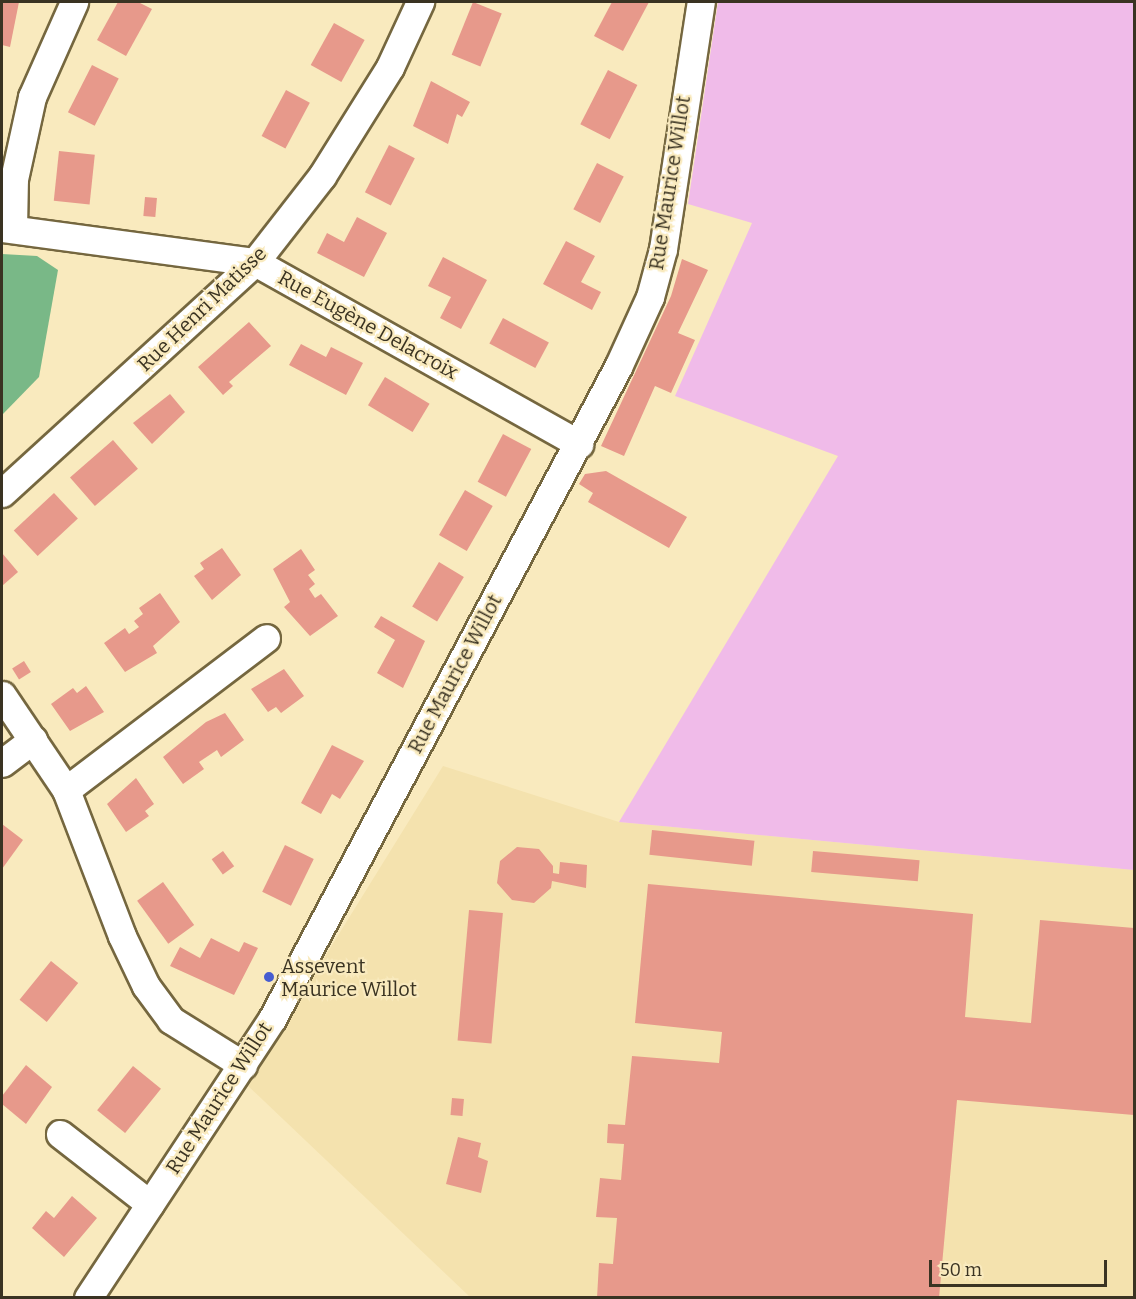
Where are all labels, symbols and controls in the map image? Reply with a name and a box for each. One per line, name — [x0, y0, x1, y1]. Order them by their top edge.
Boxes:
street label: Rue Maurice Willot — [644, 94, 696, 272]
street label: Rue Henri Matisse — [133, 241, 271, 377]
street label: Rue Eugène Delacroix — [274, 265, 462, 385]
street label: Rue Maurice Willot — [403, 591, 507, 757]
place label: Assevent Maurice Willot — [281, 954, 417, 1001]
marker: Assevent Maurice Willot — [262, 970, 276, 984]
street label: Rue Maurice Willot — [161, 1018, 277, 1178]
scale bar — [932, 1248, 1110, 1286]
text: 50 m — [940, 1259, 982, 1281]

